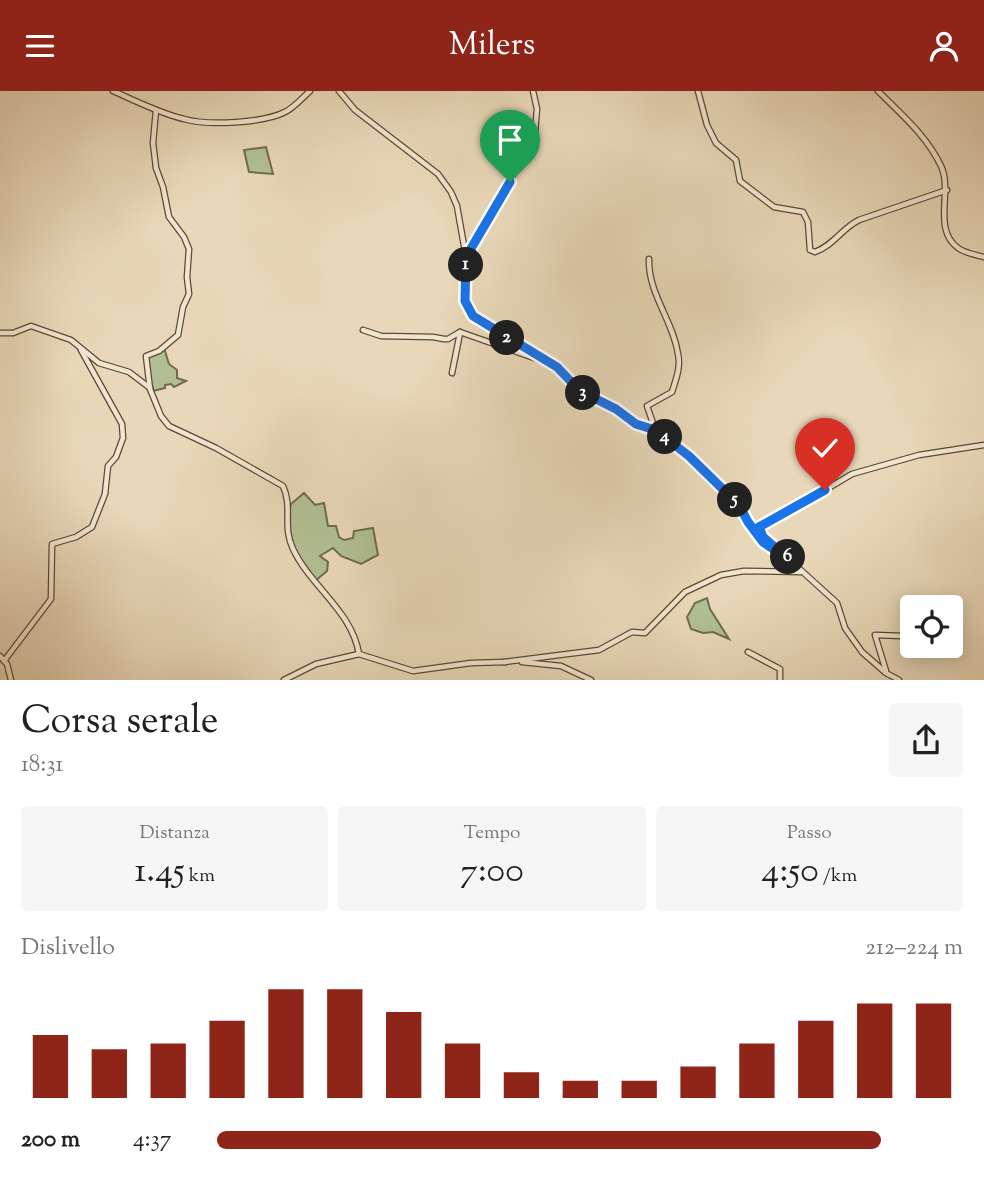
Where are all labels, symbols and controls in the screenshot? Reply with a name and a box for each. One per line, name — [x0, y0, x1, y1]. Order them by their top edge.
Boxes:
text: Milers — [449, 23, 535, 69]
icon: menu — [21, 27, 59, 65]
icon: person — [925, 27, 963, 65]
pin — [480, 110, 540, 182]
icon: arrive — [491, 121, 529, 159]
pin: 1 — [448, 247, 484, 283]
text: 1 — [462, 251, 469, 278]
pin: 2 — [490, 321, 524, 355]
text: 2 — [502, 324, 511, 351]
pin: 3 — [566, 375, 600, 411]
text: 3 — [579, 379, 586, 406]
pin — [795, 418, 855, 490]
pin: 4 — [648, 419, 682, 455]
text: 4 — [660, 423, 669, 450]
icon: check — [806, 429, 844, 467]
pin: 5 — [718, 483, 752, 517]
text: 5 — [731, 486, 738, 513]
pin: 6 — [770, 539, 806, 575]
text: 6 — [783, 543, 792, 570]
map controls — [900, 595, 963, 658]
button: locate — [900, 595, 963, 658]
text: Corsa serale — [21, 696, 219, 750]
button: share — [889, 703, 963, 777]
text: 18:31 — [21, 749, 63, 782]
text: Distanza — [139, 820, 210, 847]
text: Tempo — [463, 820, 521, 847]
text: Passo — [787, 820, 832, 847]
text: 1.45 — [134, 847, 185, 898]
text: 7:00 — [460, 847, 524, 898]
text: 4:50 — [762, 847, 819, 898]
text: km — [185, 863, 215, 890]
text: /km — [819, 863, 857, 890]
text: Dislivello — [21, 932, 115, 965]
text: 212–224 m — [865, 932, 963, 965]
text: 200 m — [21, 1124, 80, 1157]
text: 4:37 — [133, 1124, 171, 1157]

